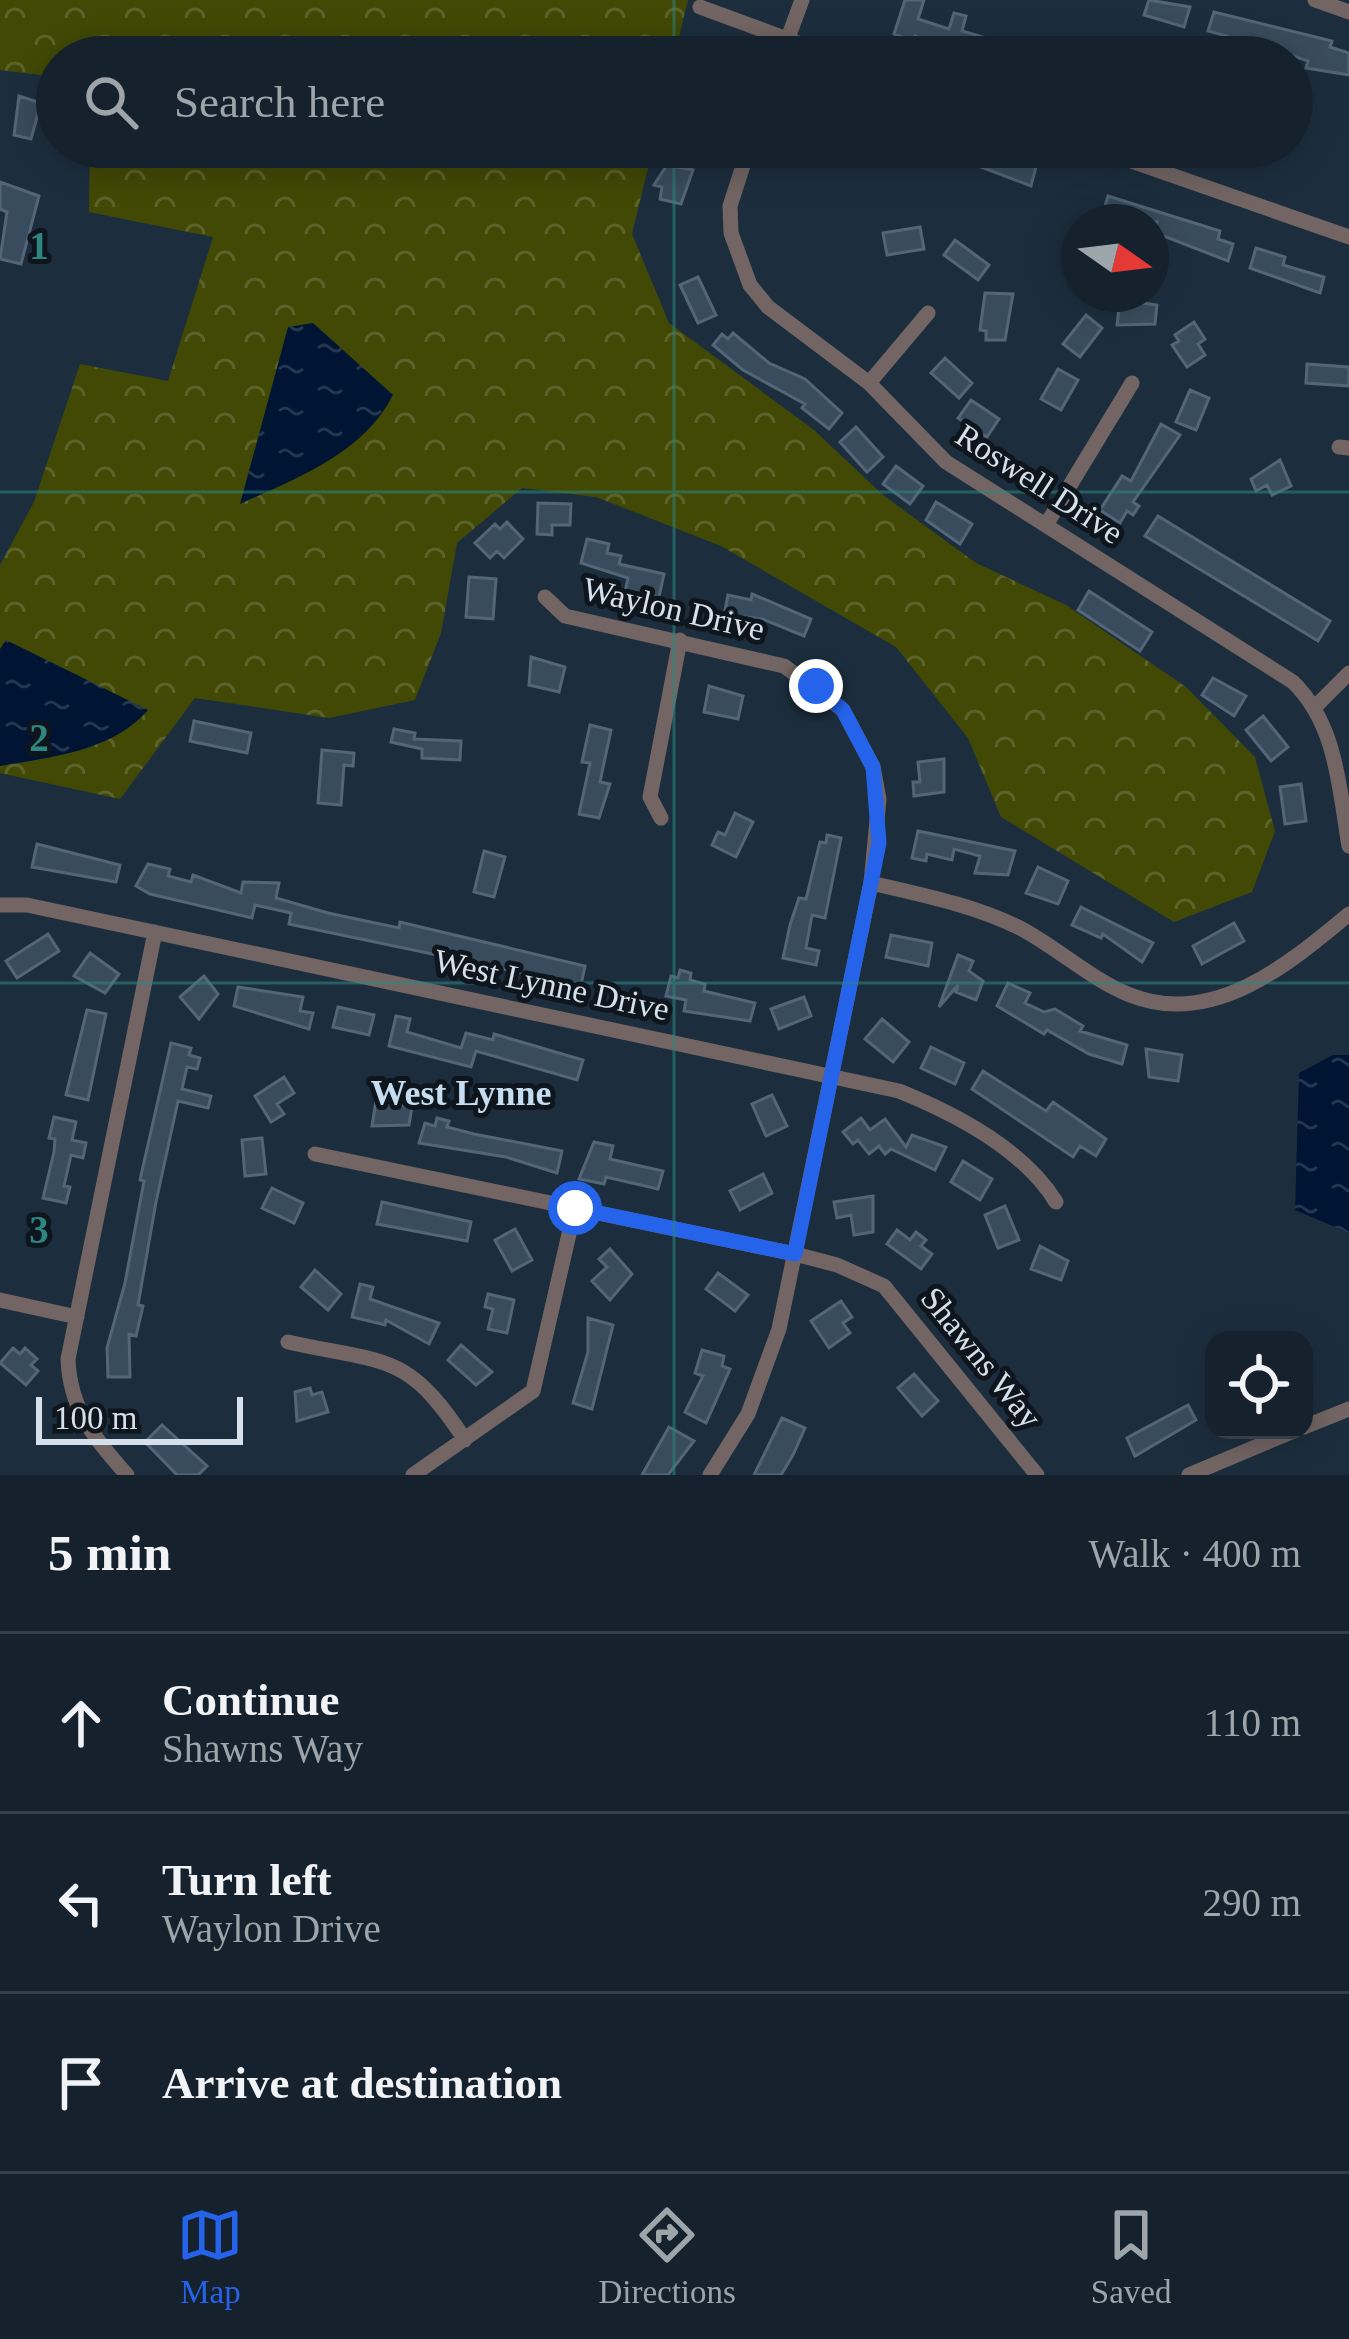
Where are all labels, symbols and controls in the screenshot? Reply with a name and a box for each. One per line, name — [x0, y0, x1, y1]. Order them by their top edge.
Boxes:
search box — [36, 36, 1313, 168]
icon: search — [78, 69, 144, 135]
text: Search here — [174, 77, 385, 127]
north arrow — [1061, 204, 1169, 312]
text: 1 — [29, 224, 49, 267]
street label: Roswell Drive — [949, 417, 1130, 551]
street label: Waylon Drive — [579, 571, 768, 647]
route end — [789, 659, 843, 713]
text: 2 — [29, 716, 49, 759]
street label: West Lynne Drive — [431, 942, 673, 1027]
district label: West Lynne — [370, 1073, 552, 1113]
route start — [548, 1181, 602, 1235]
text: 3 — [29, 1208, 49, 1251]
street label: Shawns Way — [914, 1280, 1049, 1435]
map controls — [1205, 1331, 1313, 1439]
button: locate — [1205, 1331, 1313, 1439]
scale bar — [36, 1391, 243, 1444]
text: 100 m — [54, 1400, 137, 1436]
text: 5 min — [48, 1525, 171, 1581]
text: Walk · 400 m — [1089, 1532, 1301, 1575]
text: Continue — [162, 1675, 340, 1725]
icon: ahead — [48, 1690, 114, 1756]
text: 110 m — [1204, 1701, 1301, 1744]
text: Shawns Way — [162, 1727, 363, 1770]
text: Turn left — [162, 1855, 332, 1905]
icon: left — [48, 1870, 114, 1936]
text: 290 m — [1202, 1881, 1301, 1924]
text: Waylon Drive — [162, 1907, 381, 1950]
icon: arrive — [48, 2050, 114, 2116]
text: Arrive at destination — [162, 2058, 562, 2108]
tab: Map — [177, 2202, 243, 2311]
tab: Directions — [598, 2202, 736, 2311]
tab: Saved — [1091, 2202, 1172, 2311]

